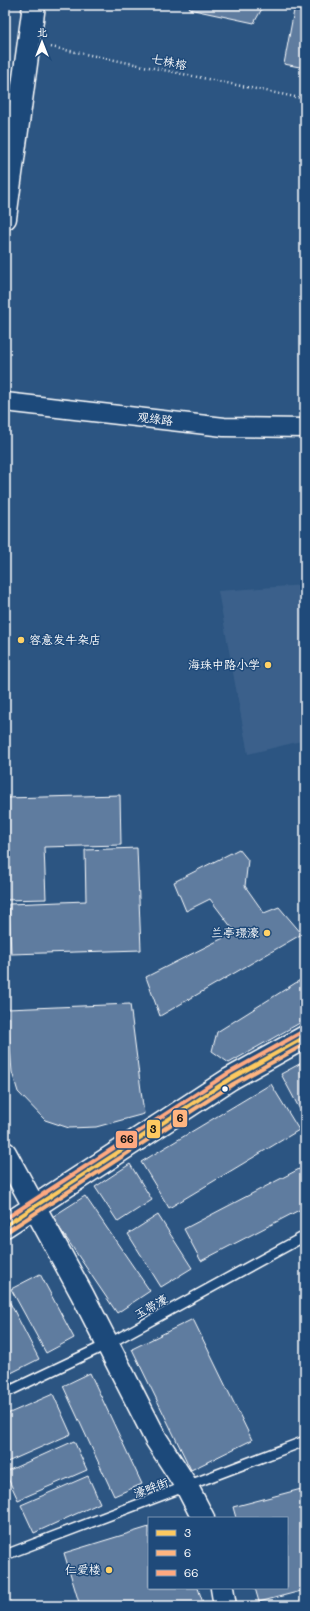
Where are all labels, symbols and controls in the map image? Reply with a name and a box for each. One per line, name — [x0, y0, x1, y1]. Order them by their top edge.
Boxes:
north arrow — [22, 22, 62, 62]
text: 北 — [37, 24, 48, 39]
street label: 七株榕 — [150, 49, 188, 73]
street label: 观绿路 — [136, 408, 174, 428]
place label: 容意发牛杂店 — [29, 631, 101, 647]
marker: 容意发牛杂店 — [16, 635, 26, 645]
place label: 海珠中路小学 — [188, 656, 260, 672]
marker: 海珠中路小学 — [263, 660, 273, 670]
place label: 兰亭璟濠 — [211, 924, 259, 940]
marker: 兰亭璟濠 — [262, 928, 272, 938]
unlabelled marker — [220, 1084, 230, 1094]
line badge: 6 — [172, 1109, 188, 1128]
text: 6 — [177, 1110, 184, 1125]
line badge: 3 — [146, 1119, 161, 1139]
text: 3 — [150, 1121, 157, 1136]
line badge: 66 — [115, 1130, 138, 1149]
text: 66 — [120, 1131, 134, 1146]
street label: 玉带濠 — [131, 1290, 170, 1322]
street label: 濠畔街 — [131, 1473, 170, 1501]
legend — [148, 1517, 288, 1589]
text: 3 — [184, 1524, 191, 1540]
text: 6 — [184, 1544, 191, 1560]
place label: 仁爱楼 — [65, 1561, 101, 1577]
text: 66 — [184, 1564, 199, 1580]
marker: 仁爱楼 — [104, 1565, 114, 1575]

